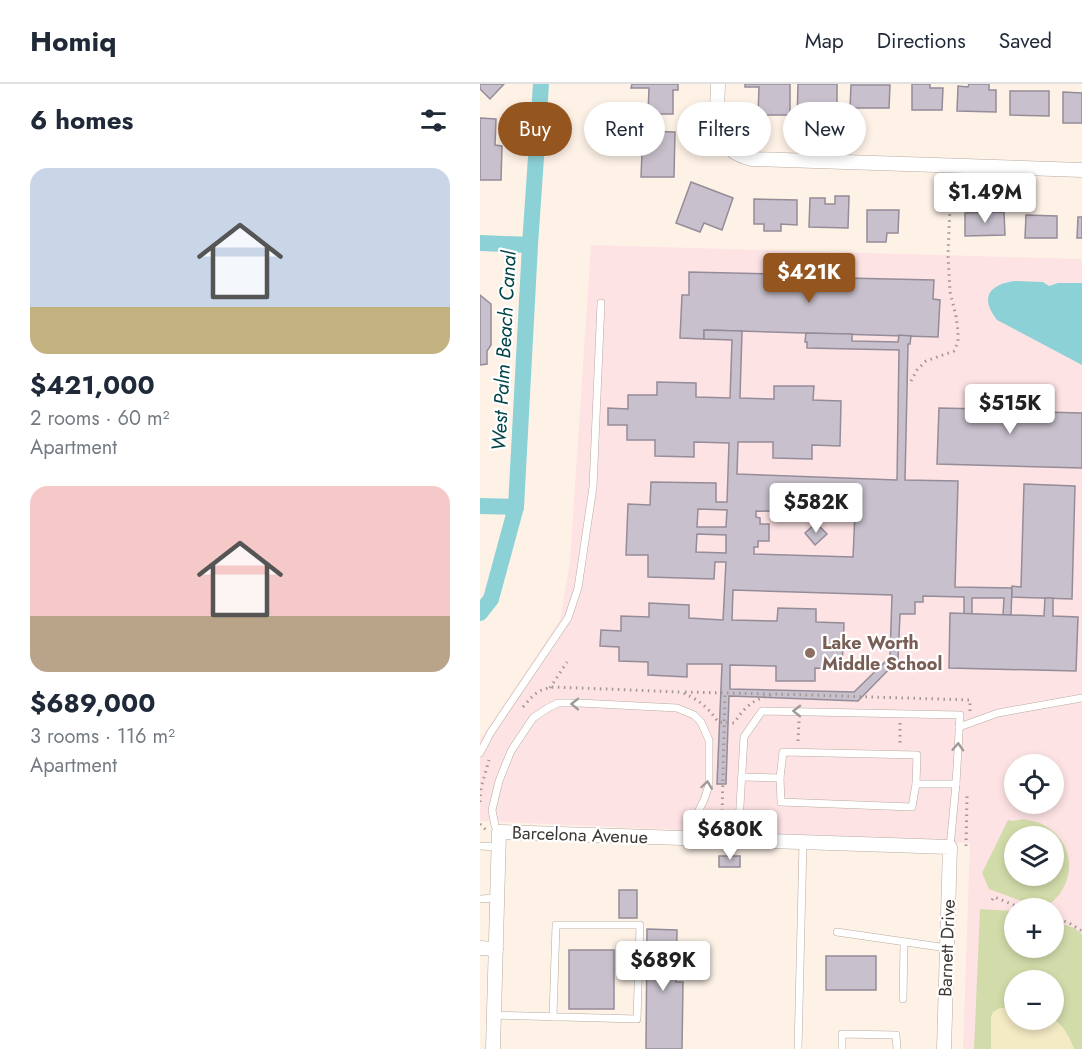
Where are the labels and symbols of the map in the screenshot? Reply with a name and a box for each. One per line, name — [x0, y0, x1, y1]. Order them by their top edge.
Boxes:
pin: $1.49M — [936, 173, 1034, 224]
water label: West Palm Beach Canal — [484, 249, 524, 452]
pin: $421K — [767, 253, 851, 304]
pin: $515K — [968, 384, 1052, 435]
pin: $582K — [774, 483, 858, 534]
place label: Lake Worth Middle School — [822, 630, 942, 677]
marker: Lake Worth Middle School — [803, 646, 817, 660]
one-way arrow — [571, 697, 580, 710]
one-way arrow — [793, 705, 802, 718]
one-way arrow — [952, 742, 965, 751]
one-way arrow — [701, 780, 713, 789]
pin: $680K — [688, 810, 772, 861]
street label: Barcelona Avenue — [512, 820, 648, 850]
street label: Barnett Drive — [932, 899, 962, 997]
pin: $689K — [621, 941, 705, 992]

